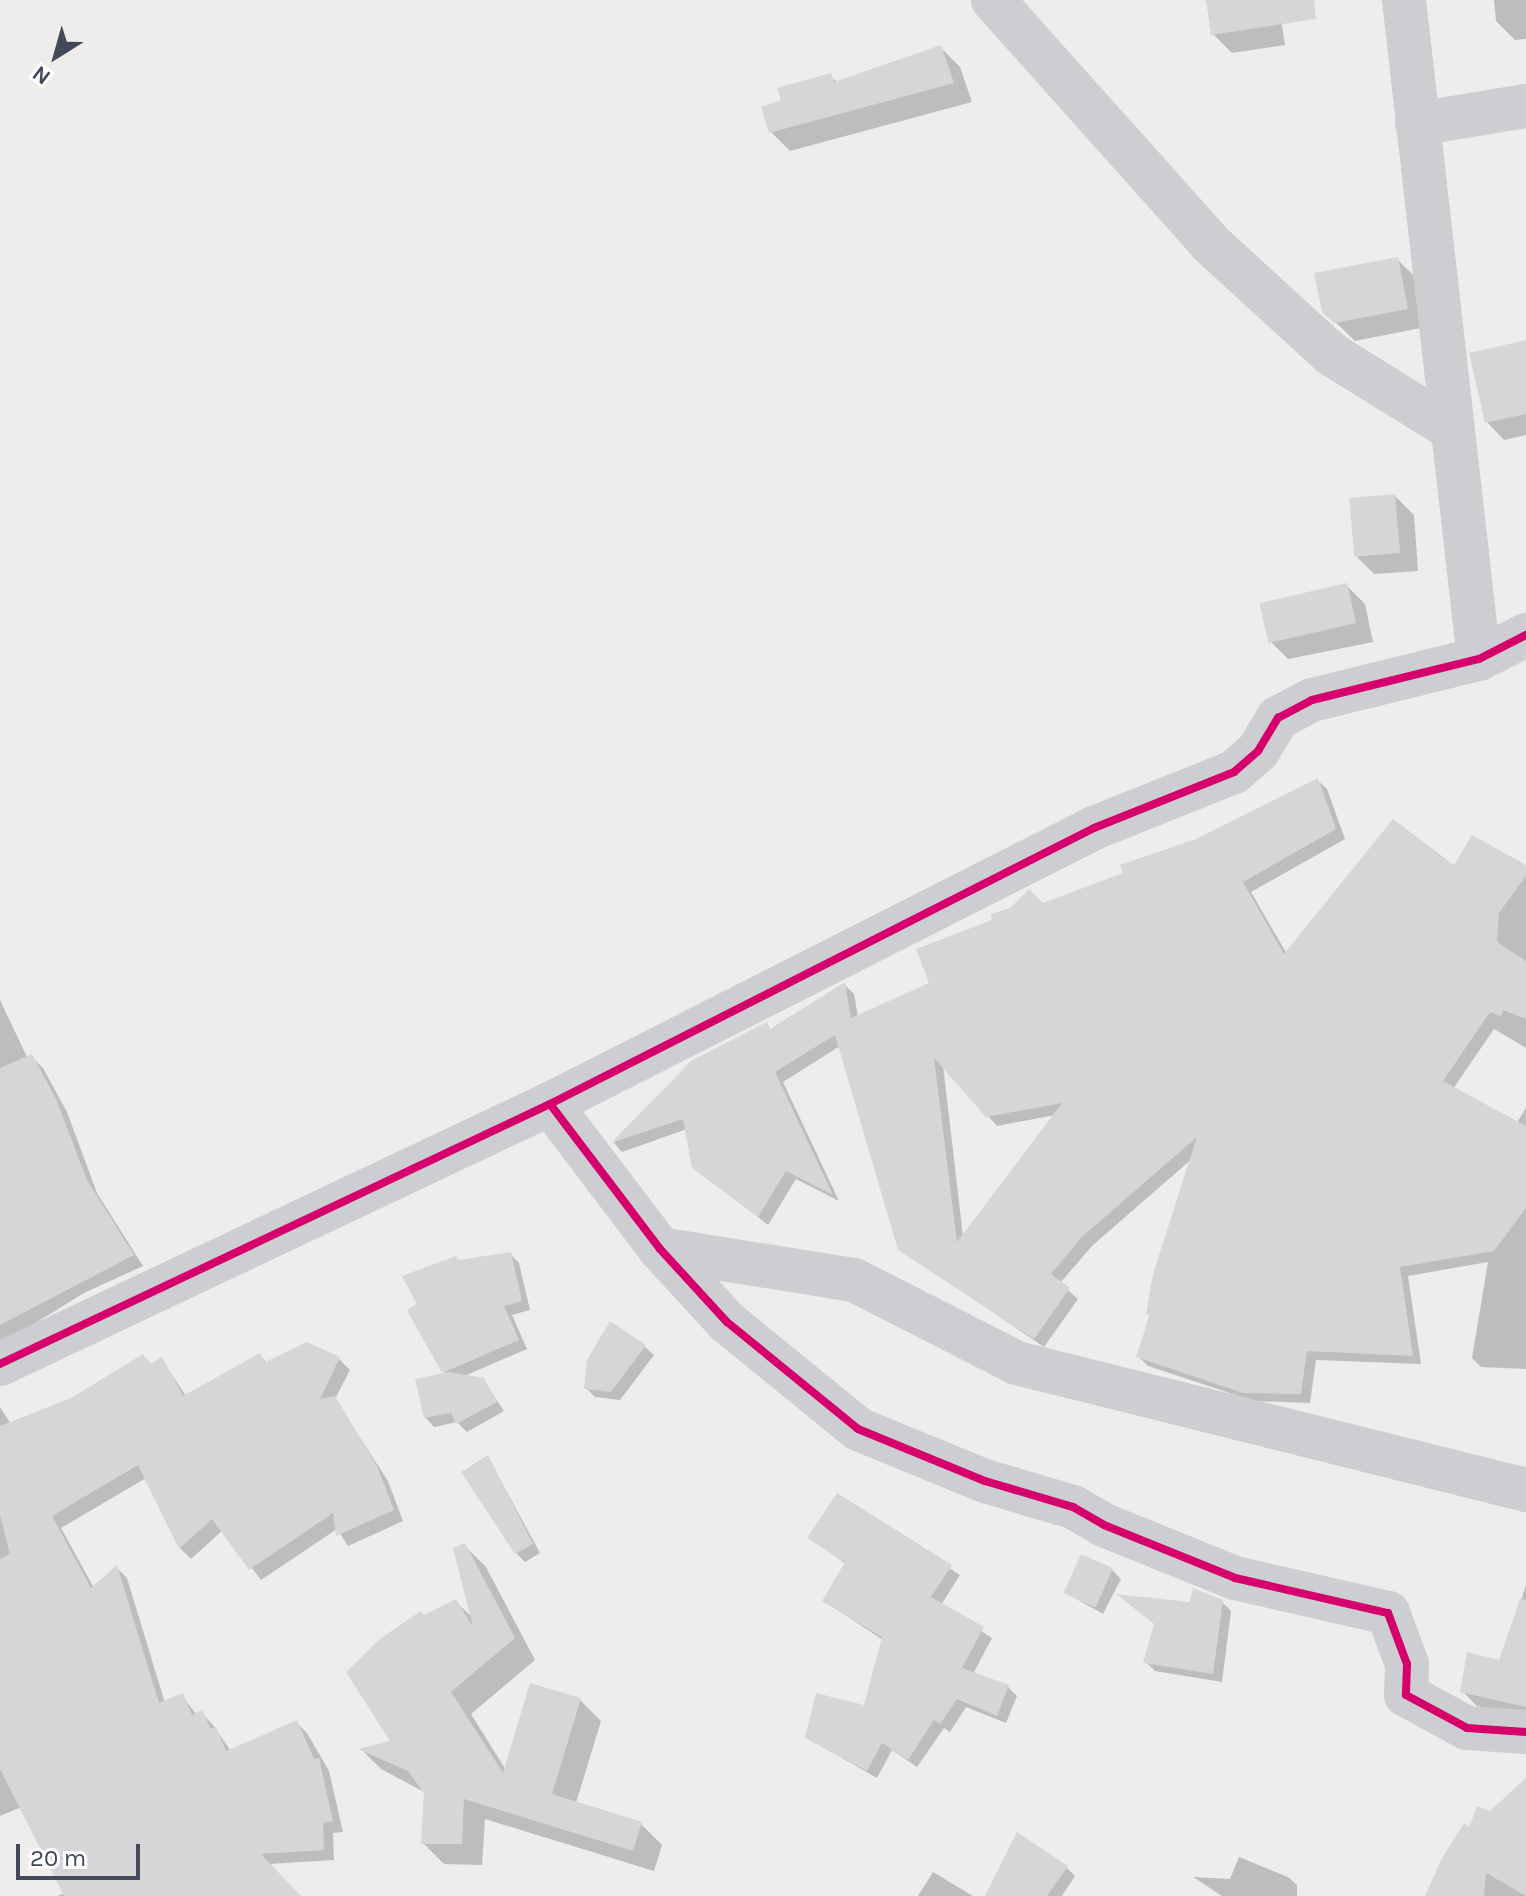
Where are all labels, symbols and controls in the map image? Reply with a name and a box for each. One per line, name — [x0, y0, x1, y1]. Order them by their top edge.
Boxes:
north arrow — [16, 16, 96, 96]
text: N — [27, 60, 56, 90]
scale bar — [20, 1828, 144, 1878]
text: 20 m — [30, 1844, 86, 1872]

